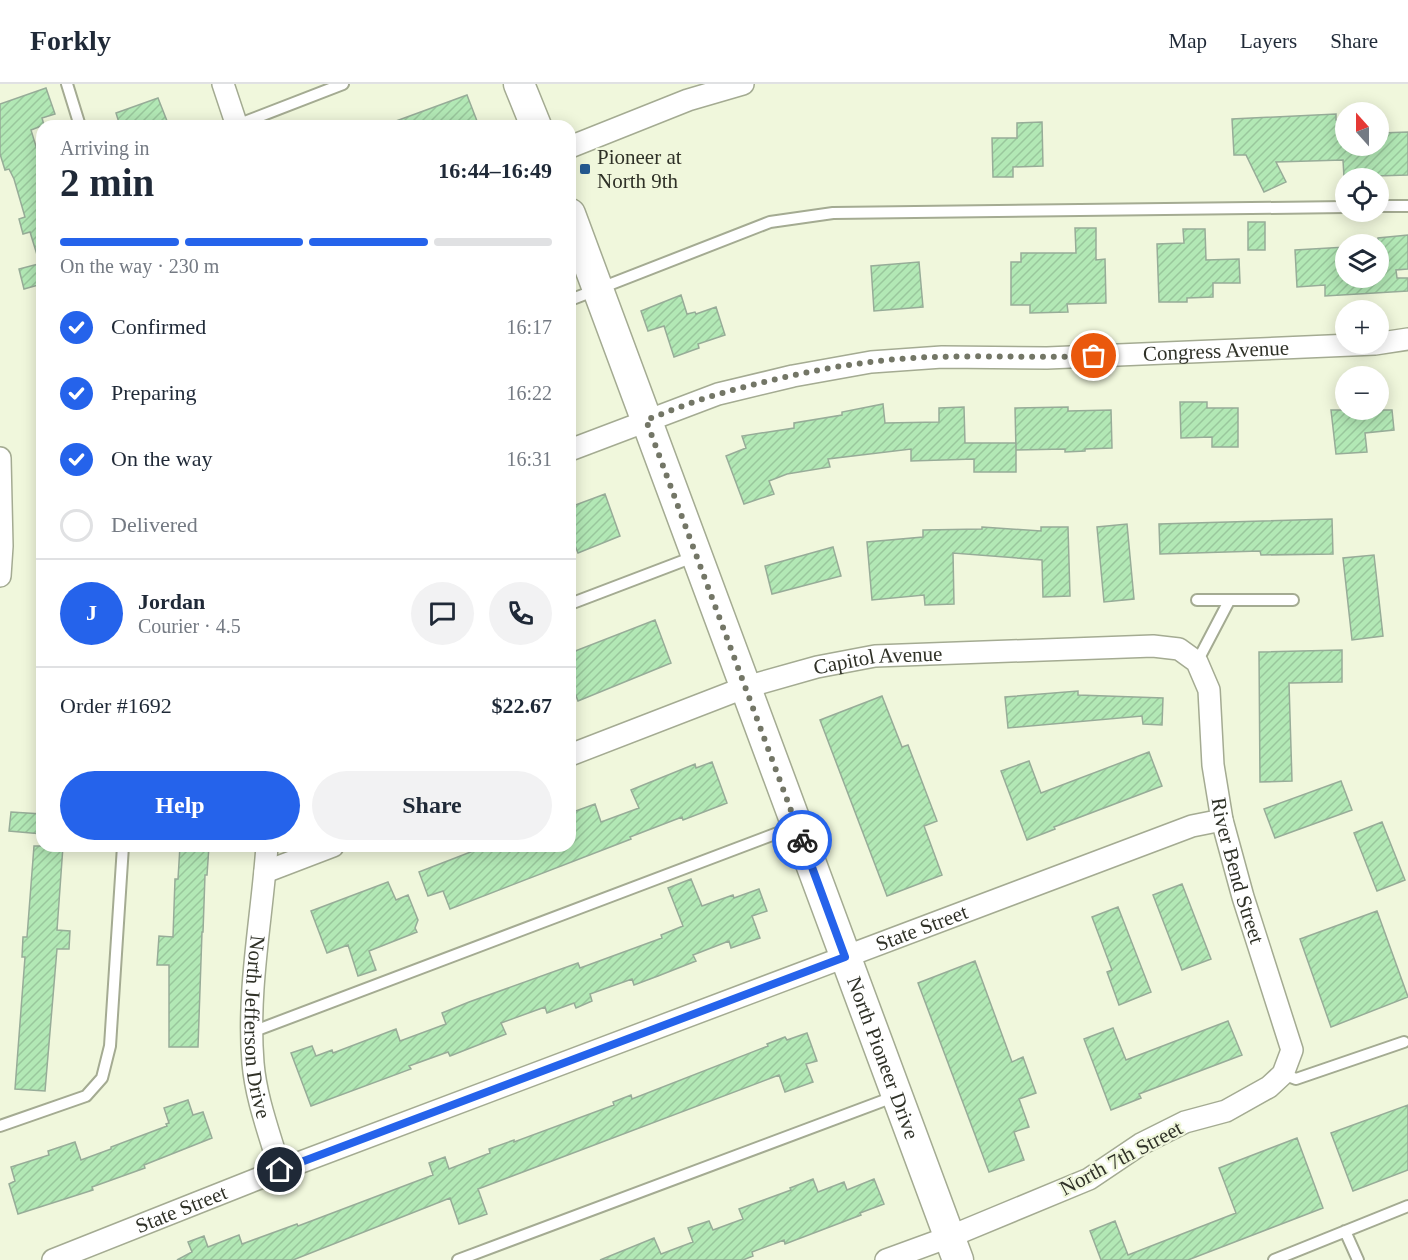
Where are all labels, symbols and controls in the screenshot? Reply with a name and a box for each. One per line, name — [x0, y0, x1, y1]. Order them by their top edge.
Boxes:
text: Forkly — [30, 25, 111, 56]
text: Map — [1169, 29, 1207, 53]
text: Layers — [1240, 29, 1297, 53]
text: Share — [1330, 29, 1378, 53]
north arrow — [1335, 102, 1389, 156]
map controls — [1335, 102, 1389, 420]
text: Arriving in — [60, 137, 149, 159]
place label: Pioneer at North 9th — [597, 145, 682, 193]
text: 16:44–16:49 — [438, 158, 552, 183]
text: 2 min — [60, 161, 154, 204]
marker: Pioneer at North 9th — [578, 162, 592, 176]
button: locate — [1335, 168, 1389, 222]
button: layers — [1335, 234, 1389, 288]
text: On the way · 230 m — [60, 255, 219, 277]
button: + — [1335, 300, 1389, 354]
icon: check — [60, 311, 93, 344]
text: Confirmed — [111, 314, 206, 339]
text: 16:17 — [506, 316, 552, 338]
pin — [1068, 330, 1119, 381]
street label: Congress Avenue — [1143, 336, 1290, 366]
icon: bag — [1077, 339, 1110, 372]
button: − — [1335, 366, 1389, 420]
icon: check — [60, 377, 93, 410]
text: Preparing — [111, 380, 197, 405]
text: 16:22 — [506, 382, 552, 404]
icon: check — [60, 443, 93, 476]
text: On the way — [111, 446, 212, 471]
text: 16:31 — [506, 448, 552, 470]
text: Delivered — [111, 512, 198, 537]
button: chat — [411, 582, 474, 645]
button: phone — [489, 582, 552, 645]
text: Jordan — [138, 589, 205, 614]
text: J — [86, 600, 97, 625]
text: Courier · 4.5 — [138, 615, 241, 637]
street label: Capitol Avenue — [812, 642, 943, 679]
text: Order #1692 — [60, 693, 172, 718]
text: $22.67 — [492, 693, 552, 718]
button: Help — [60, 771, 300, 840]
button: Share — [312, 771, 552, 840]
street label: River Bend Street — [1207, 796, 1269, 947]
courier — [772, 810, 832, 870]
icon: bike — [786, 824, 819, 857]
street label: State Street — [872, 900, 971, 956]
street label: North Jefferson Drive — [240, 934, 276, 1121]
street label: North Pioneer Drive — [842, 973, 924, 1142]
street label: North 7th Street — [1056, 1116, 1187, 1200]
pin — [254, 1144, 305, 1195]
icon: home — [263, 1153, 296, 1186]
street label: State Street — [132, 1180, 231, 1238]

